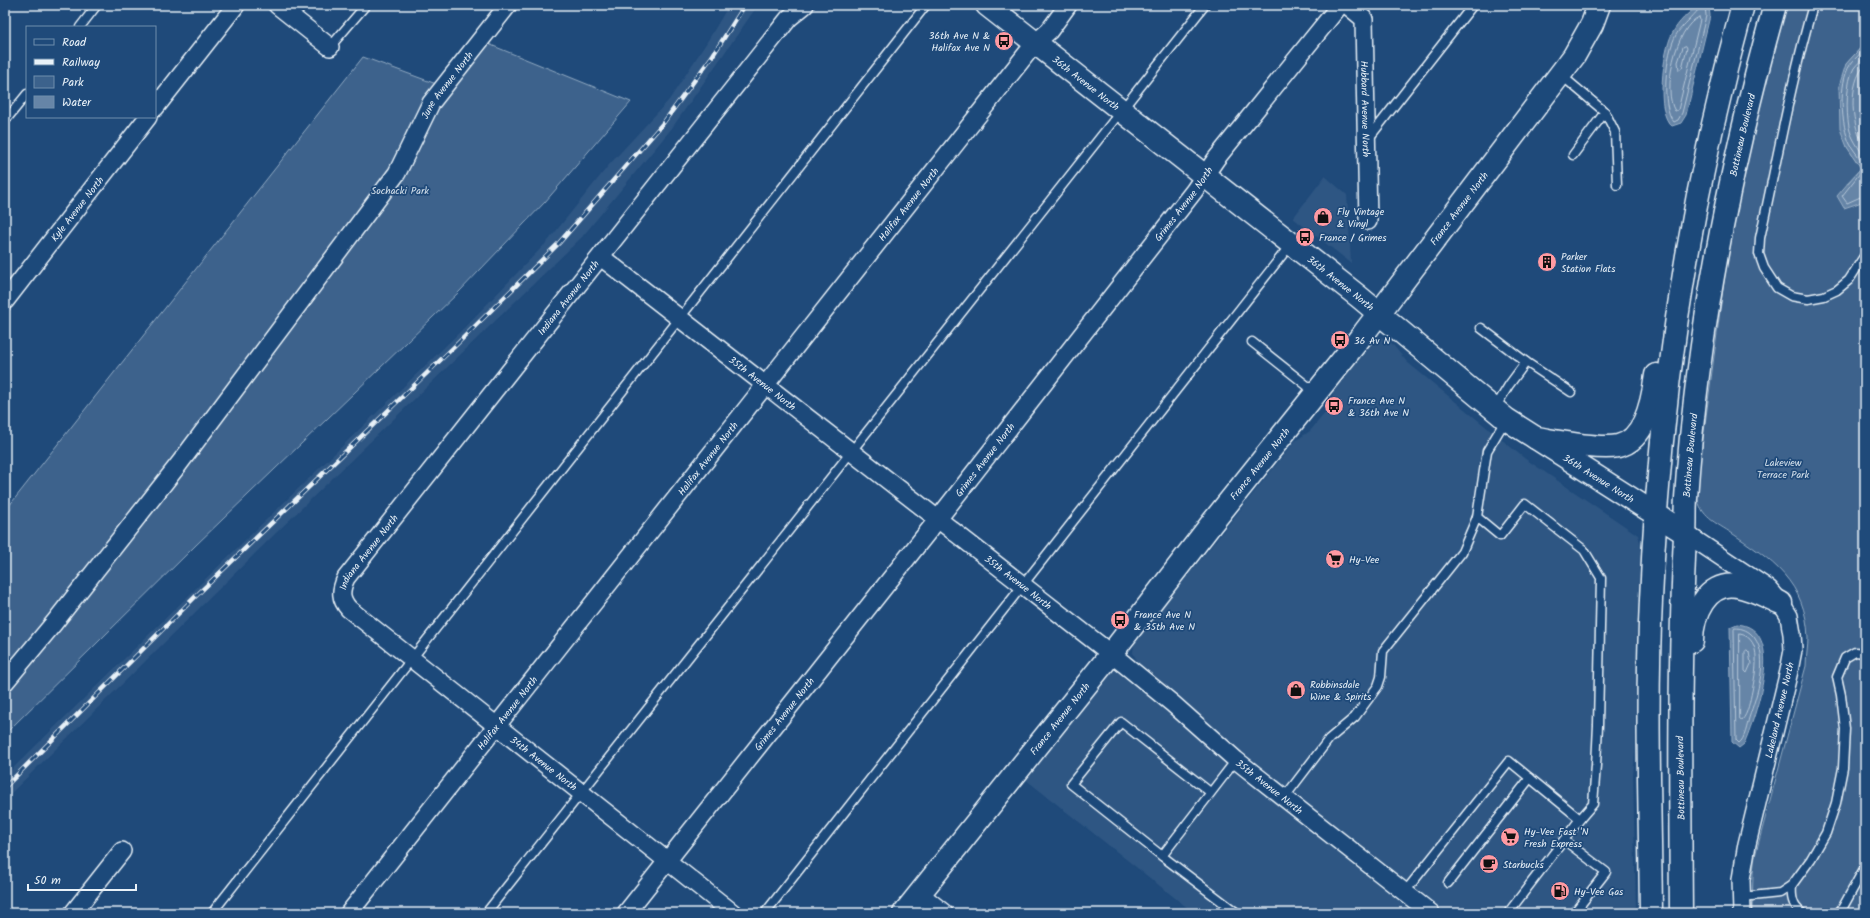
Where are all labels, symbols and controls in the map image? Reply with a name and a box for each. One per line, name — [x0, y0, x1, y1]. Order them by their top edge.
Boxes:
legend — [26, 26, 156, 118]
place label: 36th Ave N & Halifax Ave N — [929, 28, 990, 56]
bus stop icon: 36th Ave N & Halifax Ave N — [993, 30, 1015, 52]
text: Road — [62, 33, 87, 52]
street label: June Avenue North — [417, 48, 478, 122]
street label: 36th Avenue North — [1048, 52, 1123, 115]
text: Railway — [62, 53, 100, 72]
street label: Hubbard Avenue North — [1356, 61, 1374, 157]
text: Park — [62, 73, 84, 92]
street label: Bottineau Boulevard — [1726, 91, 1761, 178]
text: Water — [62, 93, 92, 112]
street label: Halifax Avenue North — [875, 164, 943, 245]
street label: Grimes Avenue North — [1151, 164, 1217, 245]
street label: France Avenue North — [1426, 168, 1493, 249]
street label: Kyle Avenue North — [47, 173, 108, 245]
park label: Sochacki Park — [371, 183, 429, 199]
place label: Fly Vintage & Vinyl — [1337, 204, 1385, 232]
shop icon: Fly Vintage & Vinyl — [1312, 206, 1334, 228]
bus stop icon: France / Grimes — [1294, 226, 1316, 248]
place label: France / Grimes — [1319, 230, 1387, 246]
place label: Parker Station Flats — [1561, 249, 1616, 277]
building icon: Parker Station Flats — [1536, 251, 1558, 273]
street label: 36th Avenue North — [1303, 252, 1377, 315]
street label: Indiana Avenue North — [534, 257, 603, 339]
bus stop icon: 36 Av N — [1329, 329, 1351, 351]
place label: 36 Av N — [1354, 333, 1391, 349]
street label: 35th Avenue North — [725, 352, 799, 415]
place label: France Ave N & 36th Ave N — [1348, 393, 1409, 421]
bus stop icon: France Ave N & 36th Ave N — [1323, 395, 1345, 417]
street label: Bottineau Boulevard — [1679, 412, 1703, 498]
street label: Halifax Avenue North — [674, 419, 743, 499]
street label: Grimes Avenue North — [951, 420, 1019, 501]
street label: France Avenue North — [1226, 425, 1294, 504]
street label: 36th Avenue North — [1559, 450, 1637, 508]
park label: Lakeview Terrace Park — [1757, 455, 1809, 483]
street label: Indiana Avenue North — [335, 511, 402, 592]
supermarket icon: Hy-Vee — [1324, 548, 1346, 570]
street label: 35th Avenue North — [981, 551, 1055, 614]
place label: Hy-Vee — [1349, 552, 1380, 568]
place label: France Ave N & 35th Ave N — [1134, 607, 1195, 635]
bus stop icon: France Ave N & 35th Ave N — [1109, 609, 1131, 631]
street label: Lakeland Avenue North — [1761, 661, 1799, 760]
street label: Halifax Avenue North — [473, 673, 542, 754]
street label: Grimes Avenue North — [750, 674, 819, 755]
place label: Robbinsdale Wine & Spirits — [1310, 677, 1372, 705]
street label: France Avenue North — [1026, 679, 1094, 759]
shop icon: Robbinsdale Wine & Spirits — [1285, 679, 1307, 701]
street label: 34th Avenue North — [506, 732, 581, 795]
street label: Bottineau Boulevard — [1672, 735, 1690, 820]
street label: 35th Avenue North — [1232, 756, 1306, 819]
place label: Hy-Vee Fast 'N Fresh Express — [1524, 824, 1589, 852]
supermarket icon: Hy-Vee Fast 'N Fresh Express — [1499, 826, 1521, 848]
cafe icon: Starbucks — [1478, 853, 1500, 875]
place label: Starbucks — [1503, 857, 1544, 873]
scale bar — [28, 866, 136, 892]
text: 50 m — [34, 871, 61, 890]
fuel station icon: Hy-Vee Gas — [1549, 880, 1571, 902]
place label: Hy-Vee Gas — [1574, 884, 1624, 900]

